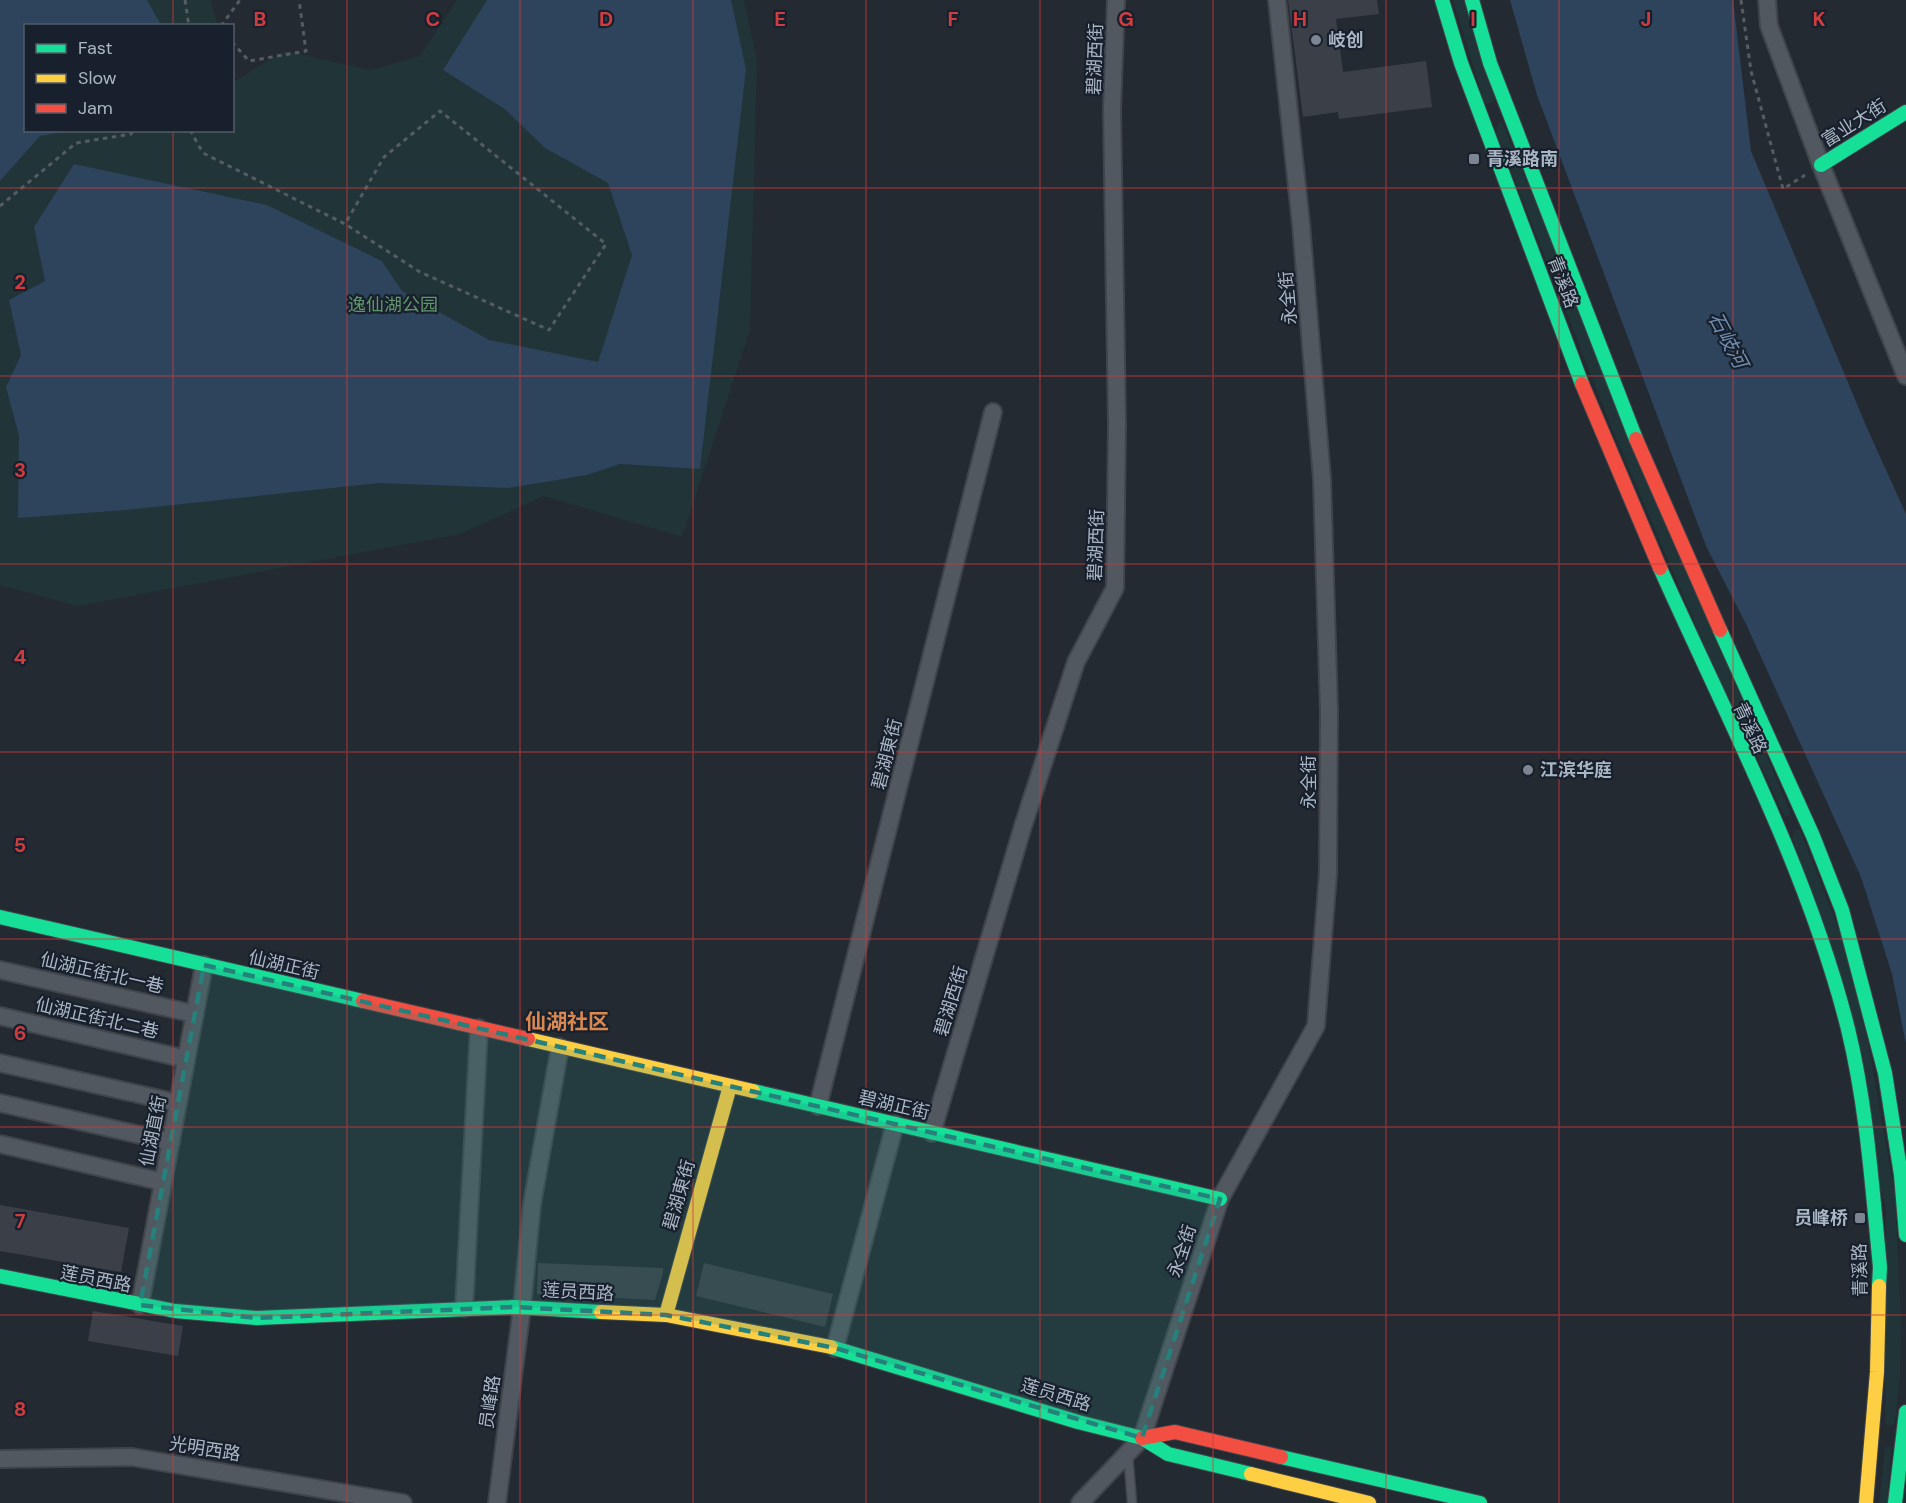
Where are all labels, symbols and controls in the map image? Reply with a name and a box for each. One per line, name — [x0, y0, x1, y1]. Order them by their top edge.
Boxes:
text: B — [254, 6, 266, 32]
text: C — [426, 6, 440, 32]
text: D — [599, 6, 613, 32]
text: E — [774, 6, 786, 32]
text: F — [947, 6, 959, 32]
text: G — [1118, 6, 1134, 32]
text: H — [1293, 6, 1307, 32]
text: I — [1470, 6, 1476, 32]
text: J — [1641, 6, 1651, 32]
text: K — [1812, 6, 1826, 32]
street label: 碧湖西街 — [1082, 23, 1108, 95]
legend — [24, 24, 234, 132]
place label: 岐创 — [1328, 28, 1364, 52]
marker: 岐创 — [1309, 33, 1323, 47]
text: Fast — [78, 36, 113, 60]
text: Slow — [78, 66, 117, 90]
street label: 富业大街 — [1817, 94, 1891, 152]
text: Jam — [78, 96, 113, 120]
place label: 青溪路南 — [1486, 147, 1558, 171]
marker: 青溪路南 — [1467, 152, 1481, 166]
street label: 青溪路 — [1542, 252, 1584, 312]
text: 2 — [14, 269, 26, 295]
street label: 永全街 — [1274, 270, 1302, 326]
park label: 逸仙湖公园 — [348, 293, 438, 317]
water label: 石岐河 — [1702, 307, 1755, 376]
text: 3 — [14, 457, 26, 483]
street label: 碧湖西街 — [1083, 509, 1109, 581]
text: 4 — [14, 644, 27, 670]
street label: 青溪路 — [1728, 698, 1772, 758]
street label: 碧湖東街 — [867, 716, 907, 792]
street label: 永全街 — [1297, 755, 1321, 809]
place label: 江滨华庭 — [1540, 758, 1612, 782]
marker: 江滨华庭 — [1521, 763, 1535, 777]
text: 5 — [14, 832, 26, 858]
street label: 仙湖正街 — [246, 945, 322, 985]
street label: 仙湖正街北一巷 — [38, 947, 166, 999]
street label: 碧湖西街 — [929, 963, 973, 1039]
street label: 仙湖正街北二巷 — [33, 992, 161, 1044]
district label: 仙湖社区 — [525, 1008, 609, 1036]
text: 6 — [14, 1020, 26, 1046]
street label: 碧湖正街 — [856, 1085, 932, 1125]
street label: 仙湖直街 — [134, 1093, 172, 1169]
street label: 碧湖東街 — [658, 1157, 700, 1233]
place label: 员峰桥 — [1794, 1206, 1848, 1230]
text: 7 — [15, 1208, 26, 1234]
marker: 员峰桥 — [1853, 1211, 1867, 1225]
street label: 永全街 — [1162, 1222, 1202, 1280]
street label: 青溪路 — [1848, 1243, 1872, 1297]
street label: 莲员西路 — [58, 1260, 134, 1298]
street label: 莲员西路 — [541, 1278, 615, 1306]
street label: 莲员西路 — [1018, 1373, 1094, 1417]
street label: 员峰路 — [474, 1374, 506, 1430]
text: 8 — [14, 1396, 26, 1422]
street label: 光明西路 — [168, 1432, 242, 1466]

